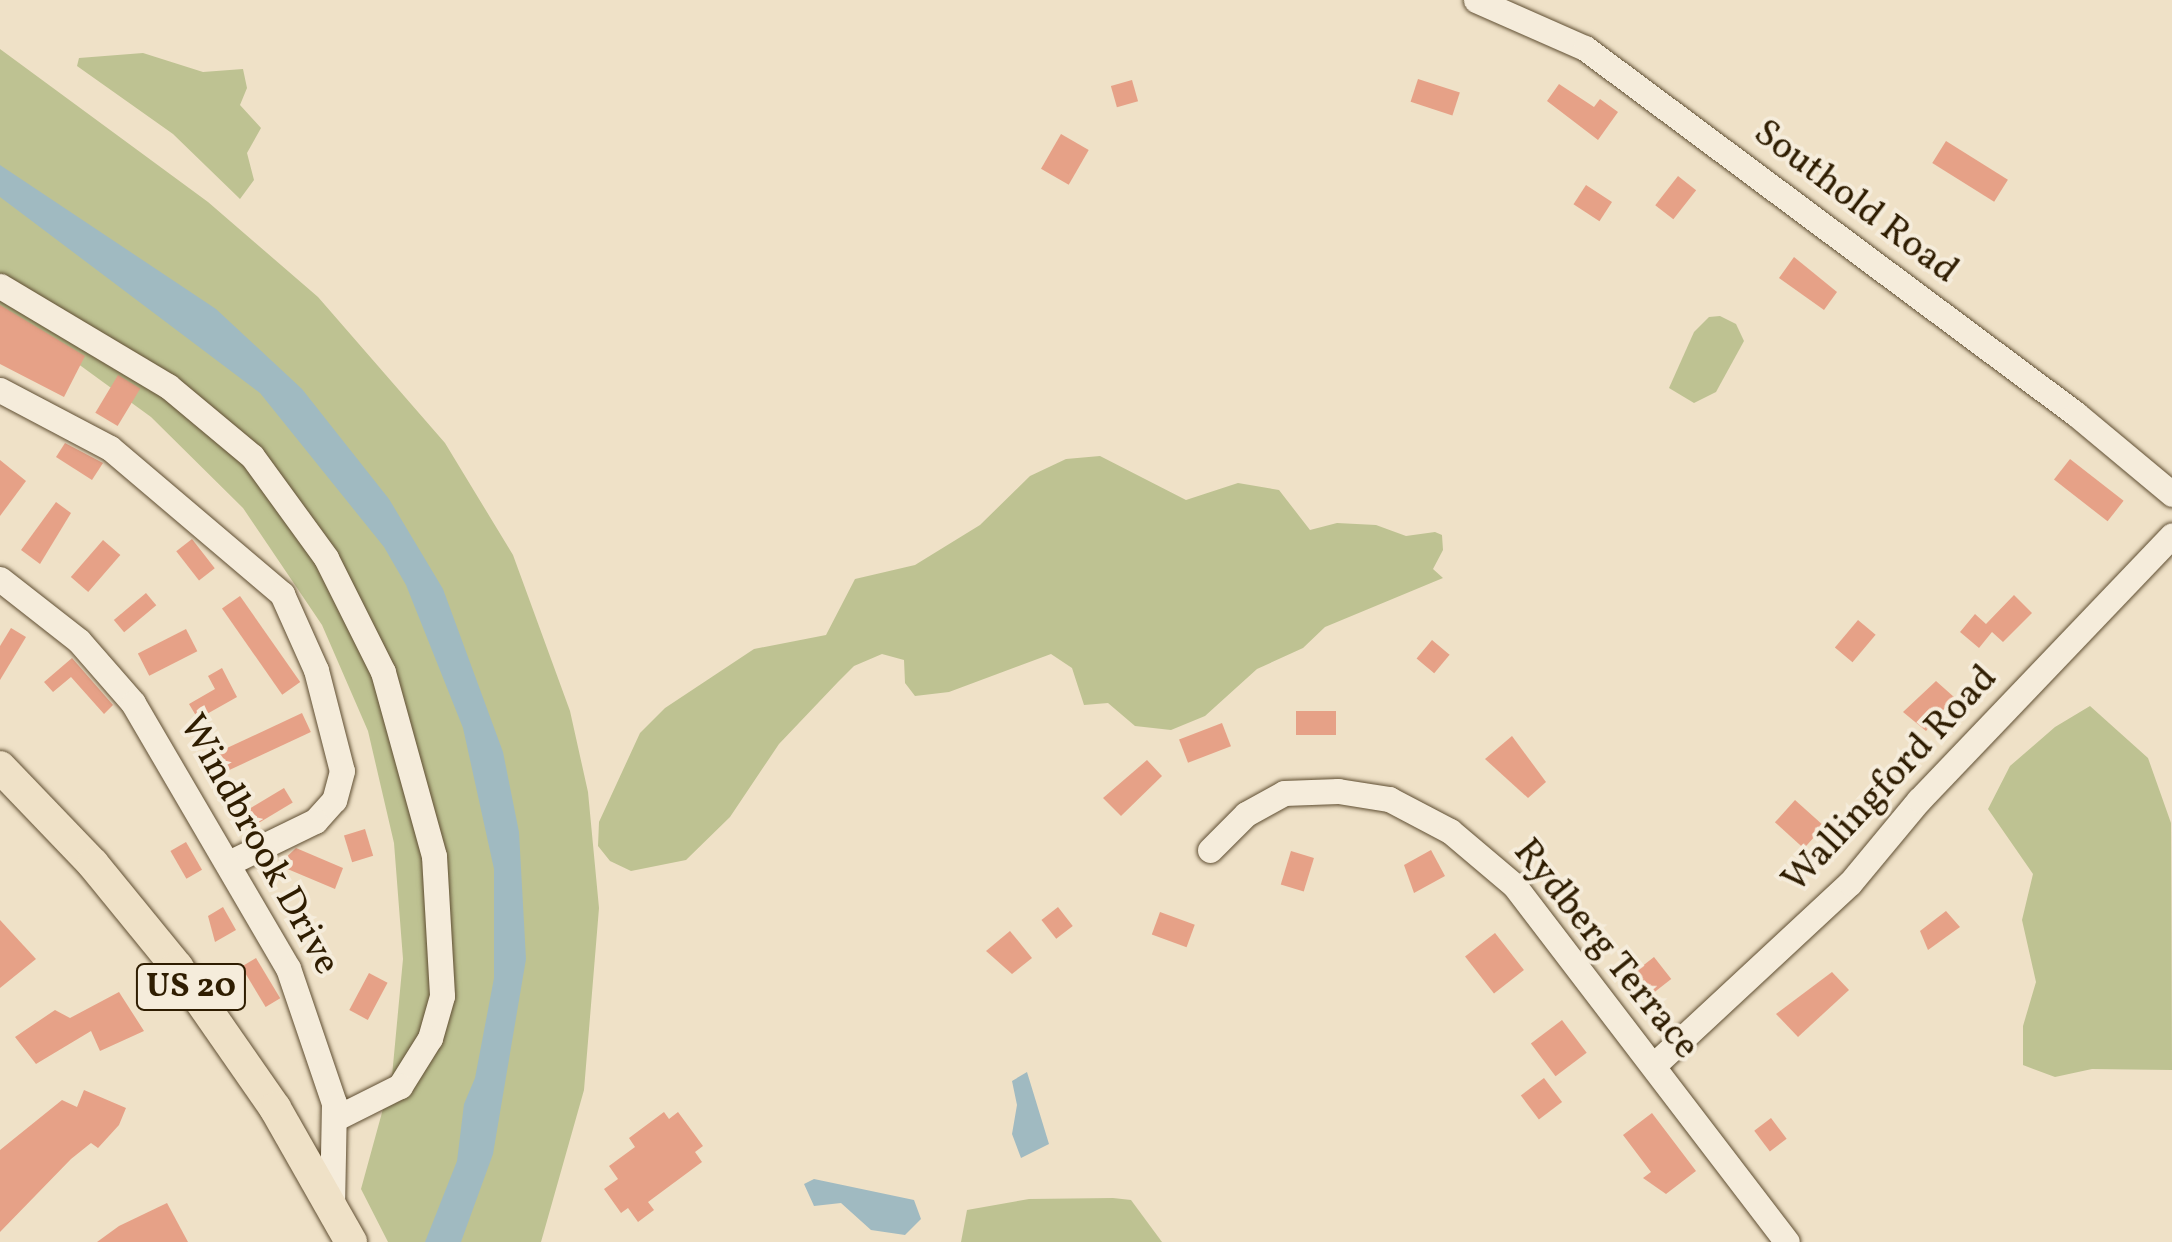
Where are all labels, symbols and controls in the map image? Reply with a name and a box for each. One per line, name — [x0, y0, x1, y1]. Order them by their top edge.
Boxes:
street label: Southold Road — [1744, 111, 1966, 295]
street label: Wallingford Road — [1774, 657, 2008, 903]
street label: Windbrook Drive — [168, 707, 348, 983]
street label: Rydberg Terrace — [1502, 830, 1708, 1070]
road number: US 20 — [134, 957, 248, 1017]

